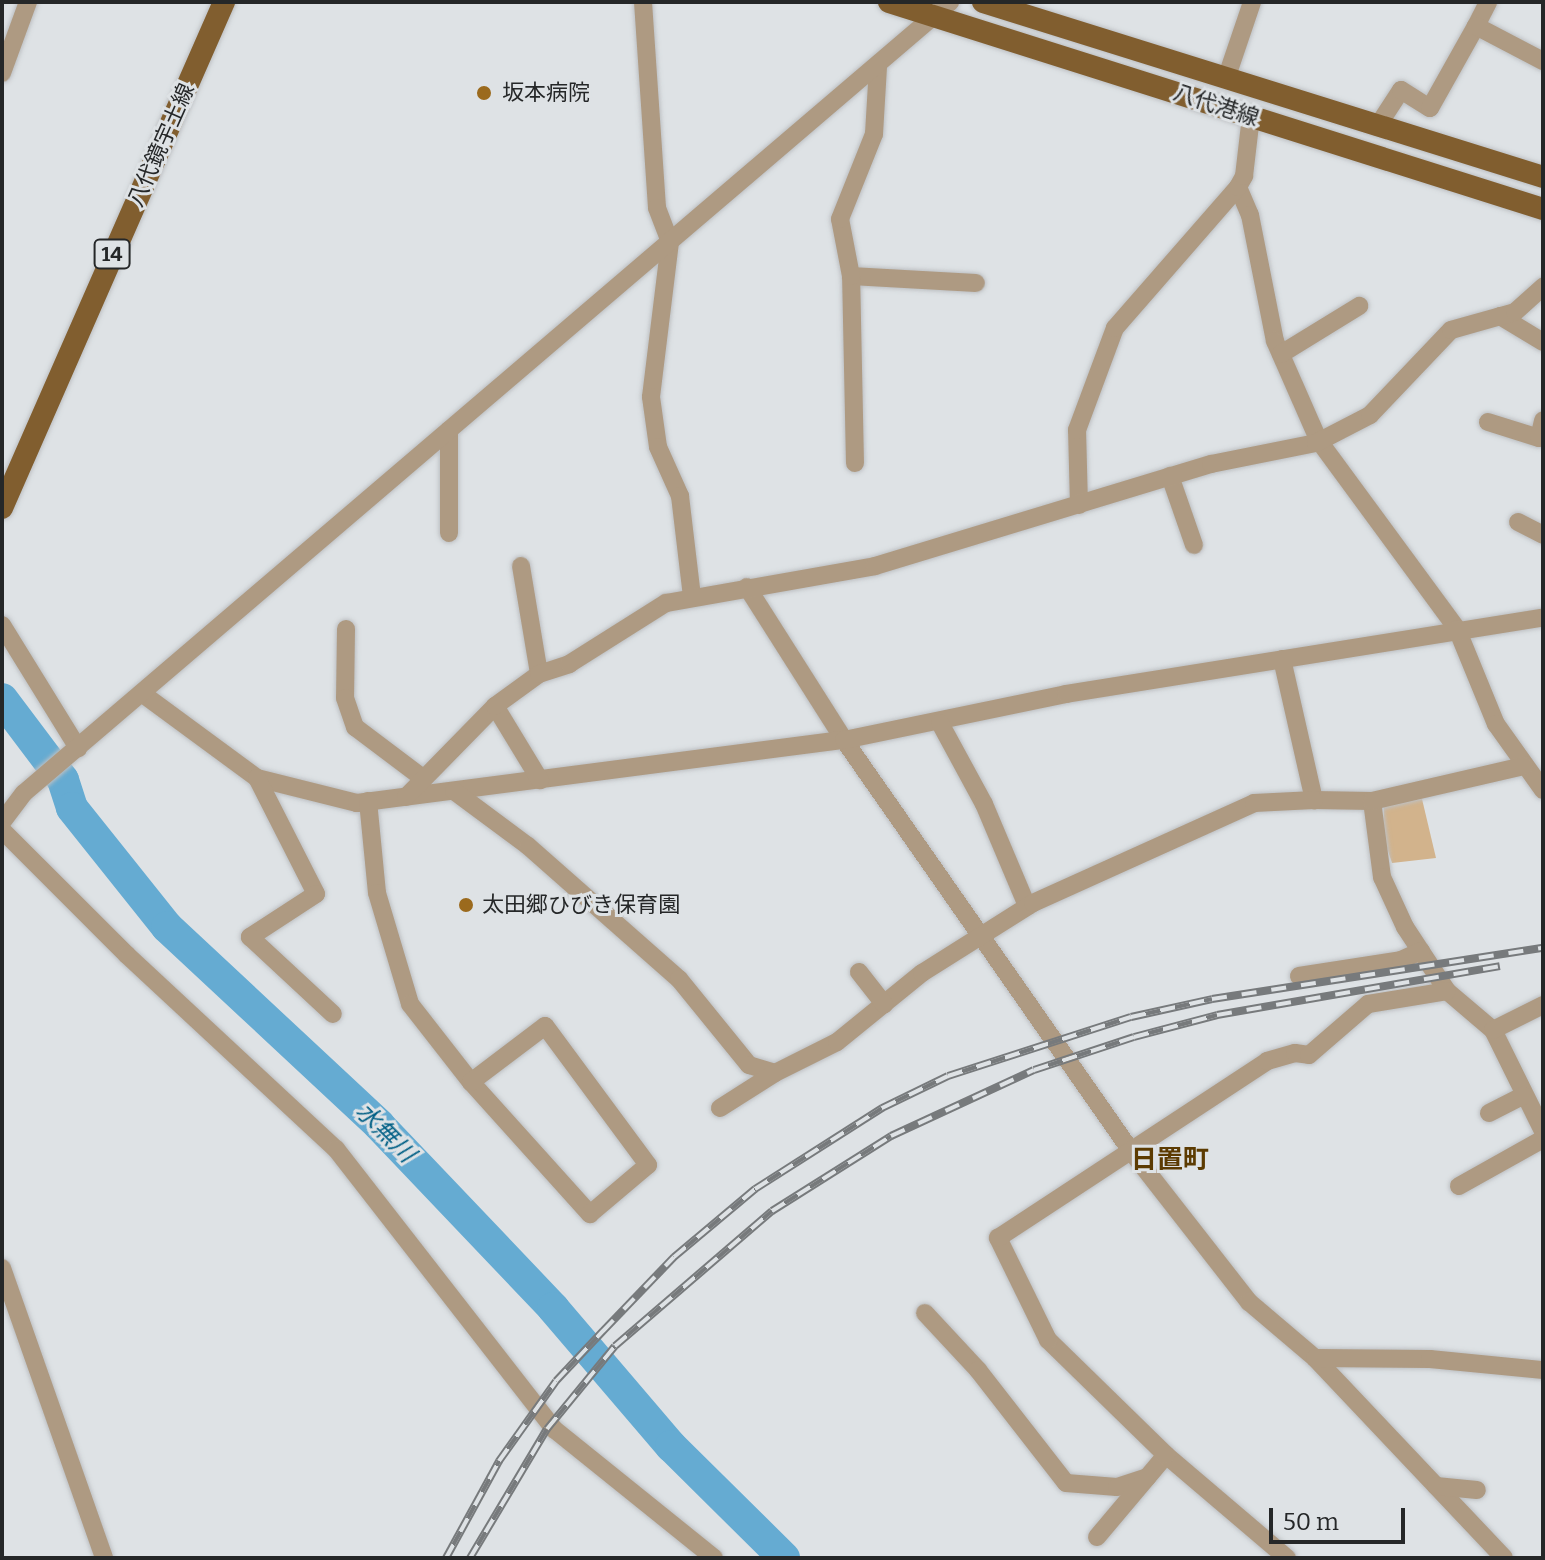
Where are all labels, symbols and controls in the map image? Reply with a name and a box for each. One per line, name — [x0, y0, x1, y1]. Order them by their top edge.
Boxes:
street label: 八代鏡宇土線 — [122, 79, 200, 211]
street label: 八代港線 — [1170, 79, 1262, 131]
place label: 坂本病院 — [502, 80, 590, 106]
marker: 坂本病院 — [473, 82, 495, 104]
road number: 14 — [92, 238, 132, 270]
place label: 太田郷ひびき保育園 — [482, 892, 680, 918]
marker: 太田郷ひびき保育園 — [457, 896, 475, 914]
water label: 水無川 — [349, 1097, 421, 1169]
district label: 日置町 — [1131, 1144, 1209, 1176]
scale bar — [1273, 1492, 1409, 1542]
text: 50 m — [1283, 1508, 1339, 1536]

